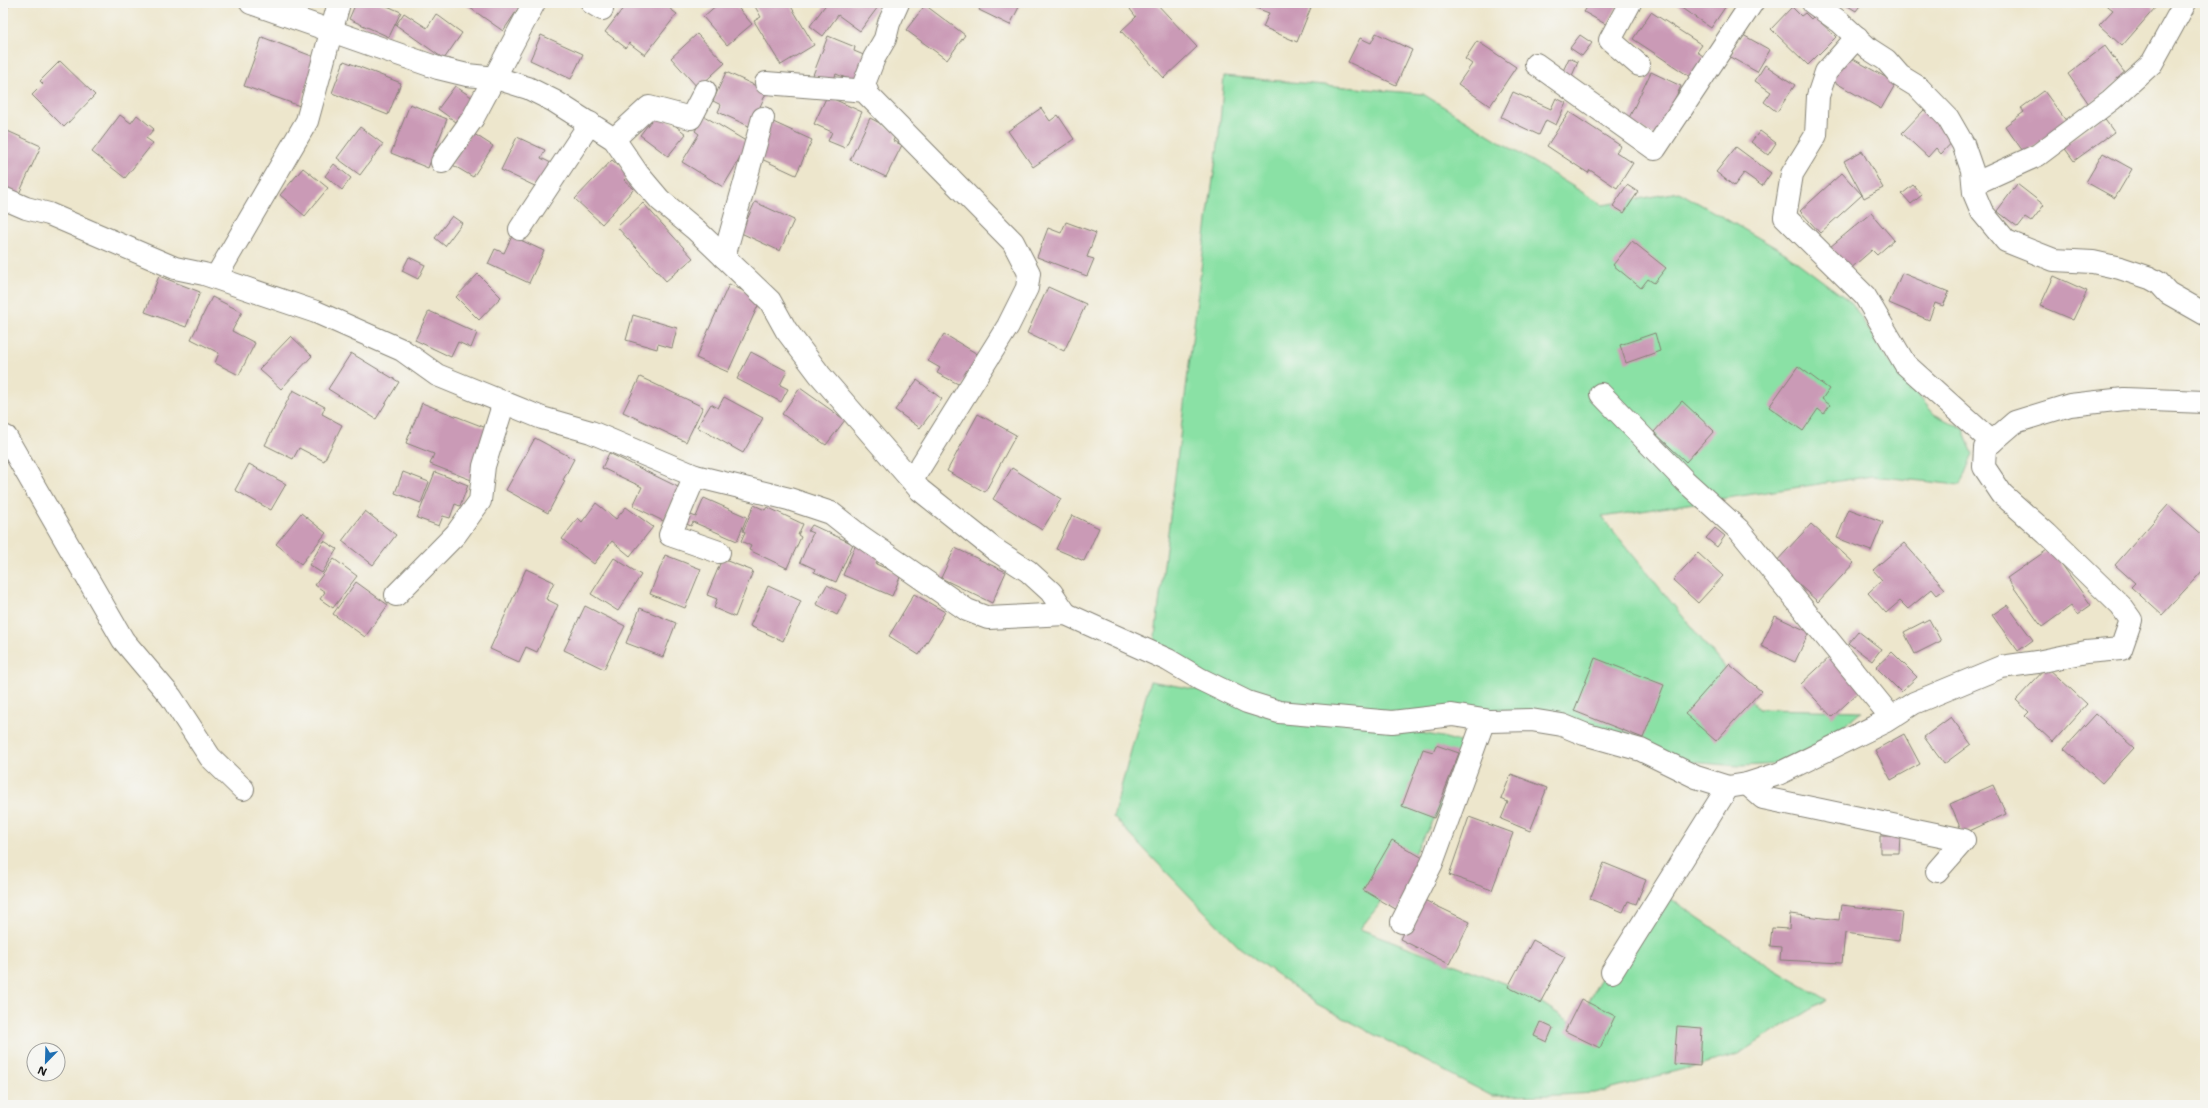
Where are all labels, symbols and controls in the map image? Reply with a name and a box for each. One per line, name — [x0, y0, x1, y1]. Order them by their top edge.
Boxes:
north arrow — [26, 1042, 66, 1082]
text: N — [35, 1062, 49, 1079]

